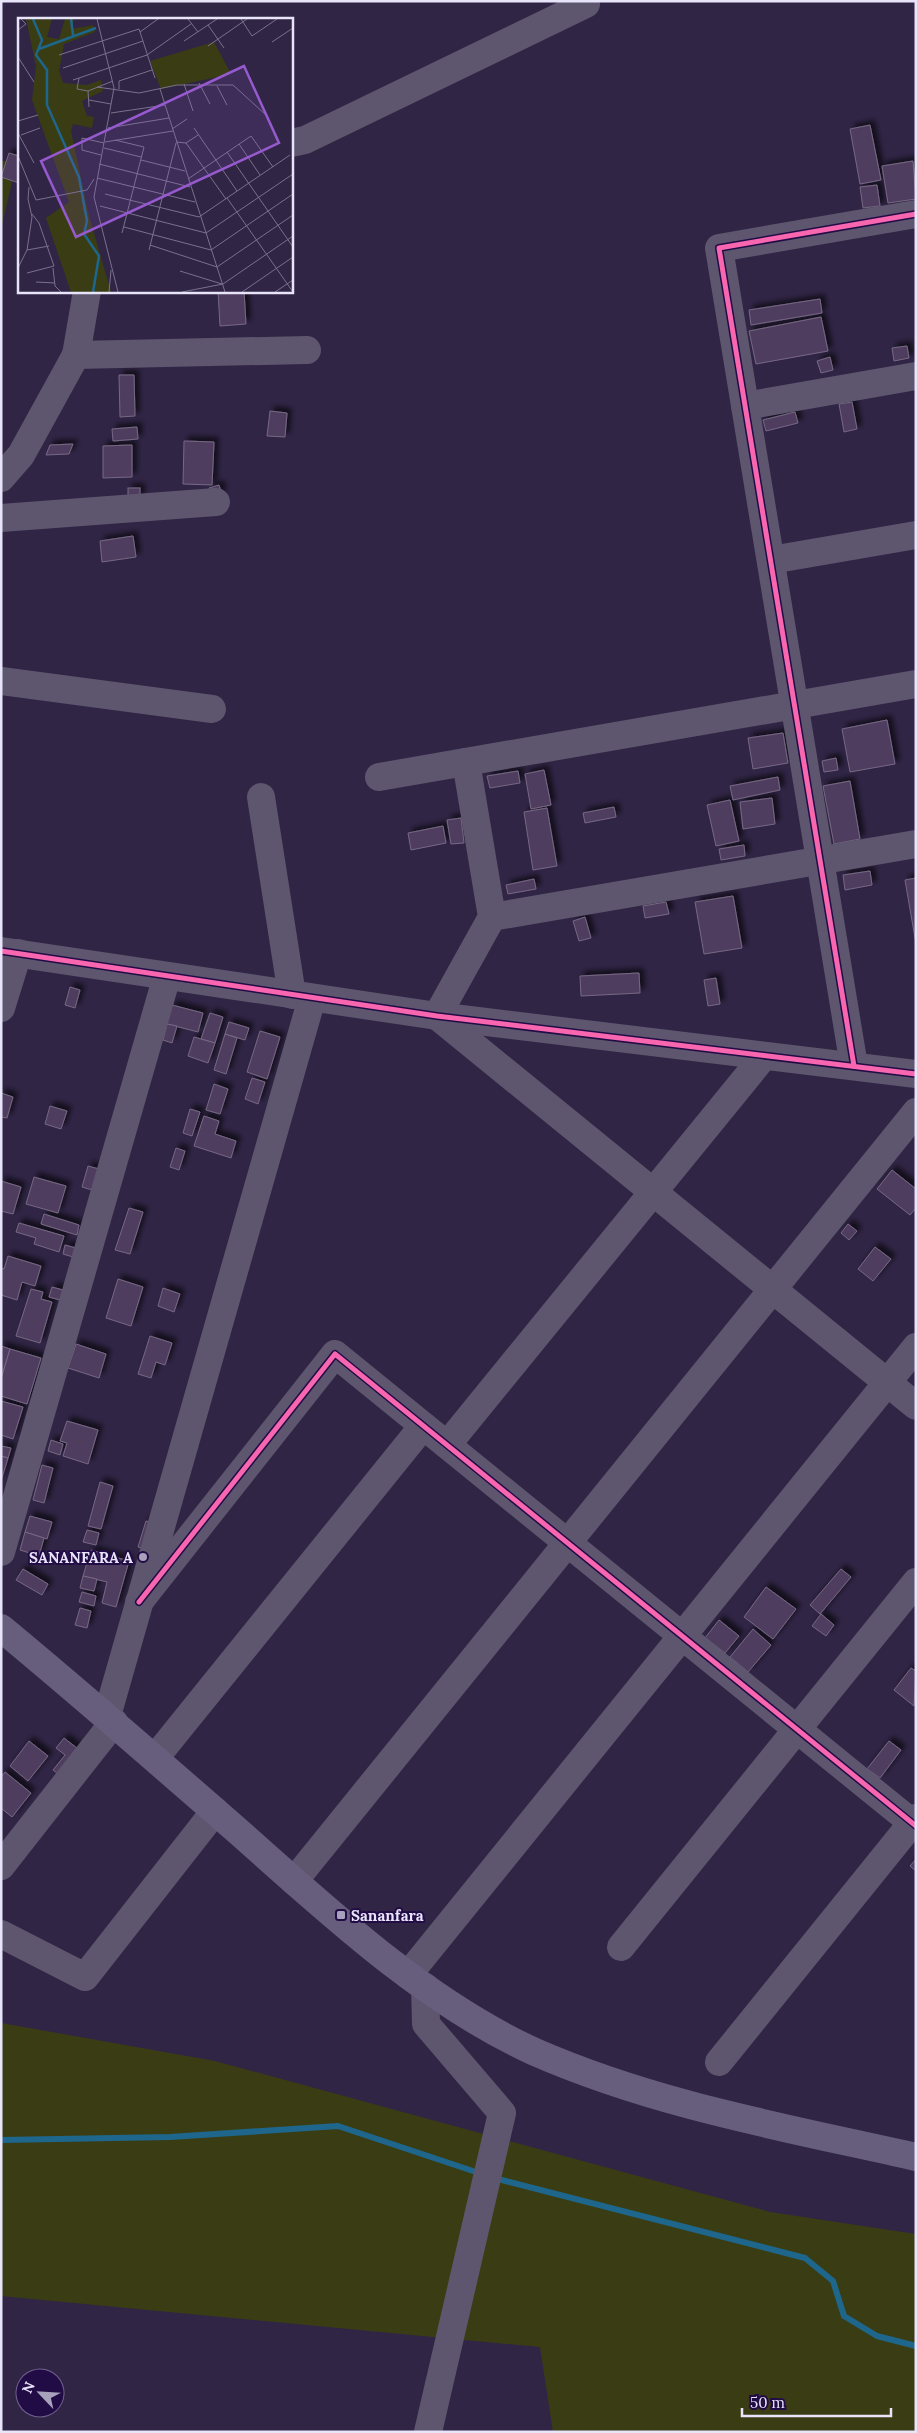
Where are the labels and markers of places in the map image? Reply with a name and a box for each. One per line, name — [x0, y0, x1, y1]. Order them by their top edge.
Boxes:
place label: SANANFARA A — [29, 1548, 133, 1567]
marker: SANANFARA A — [137, 1551, 149, 1563]
place label: Sananfara — [351, 1906, 424, 1925]
marker: Sananfara — [335, 1909, 347, 1921]

